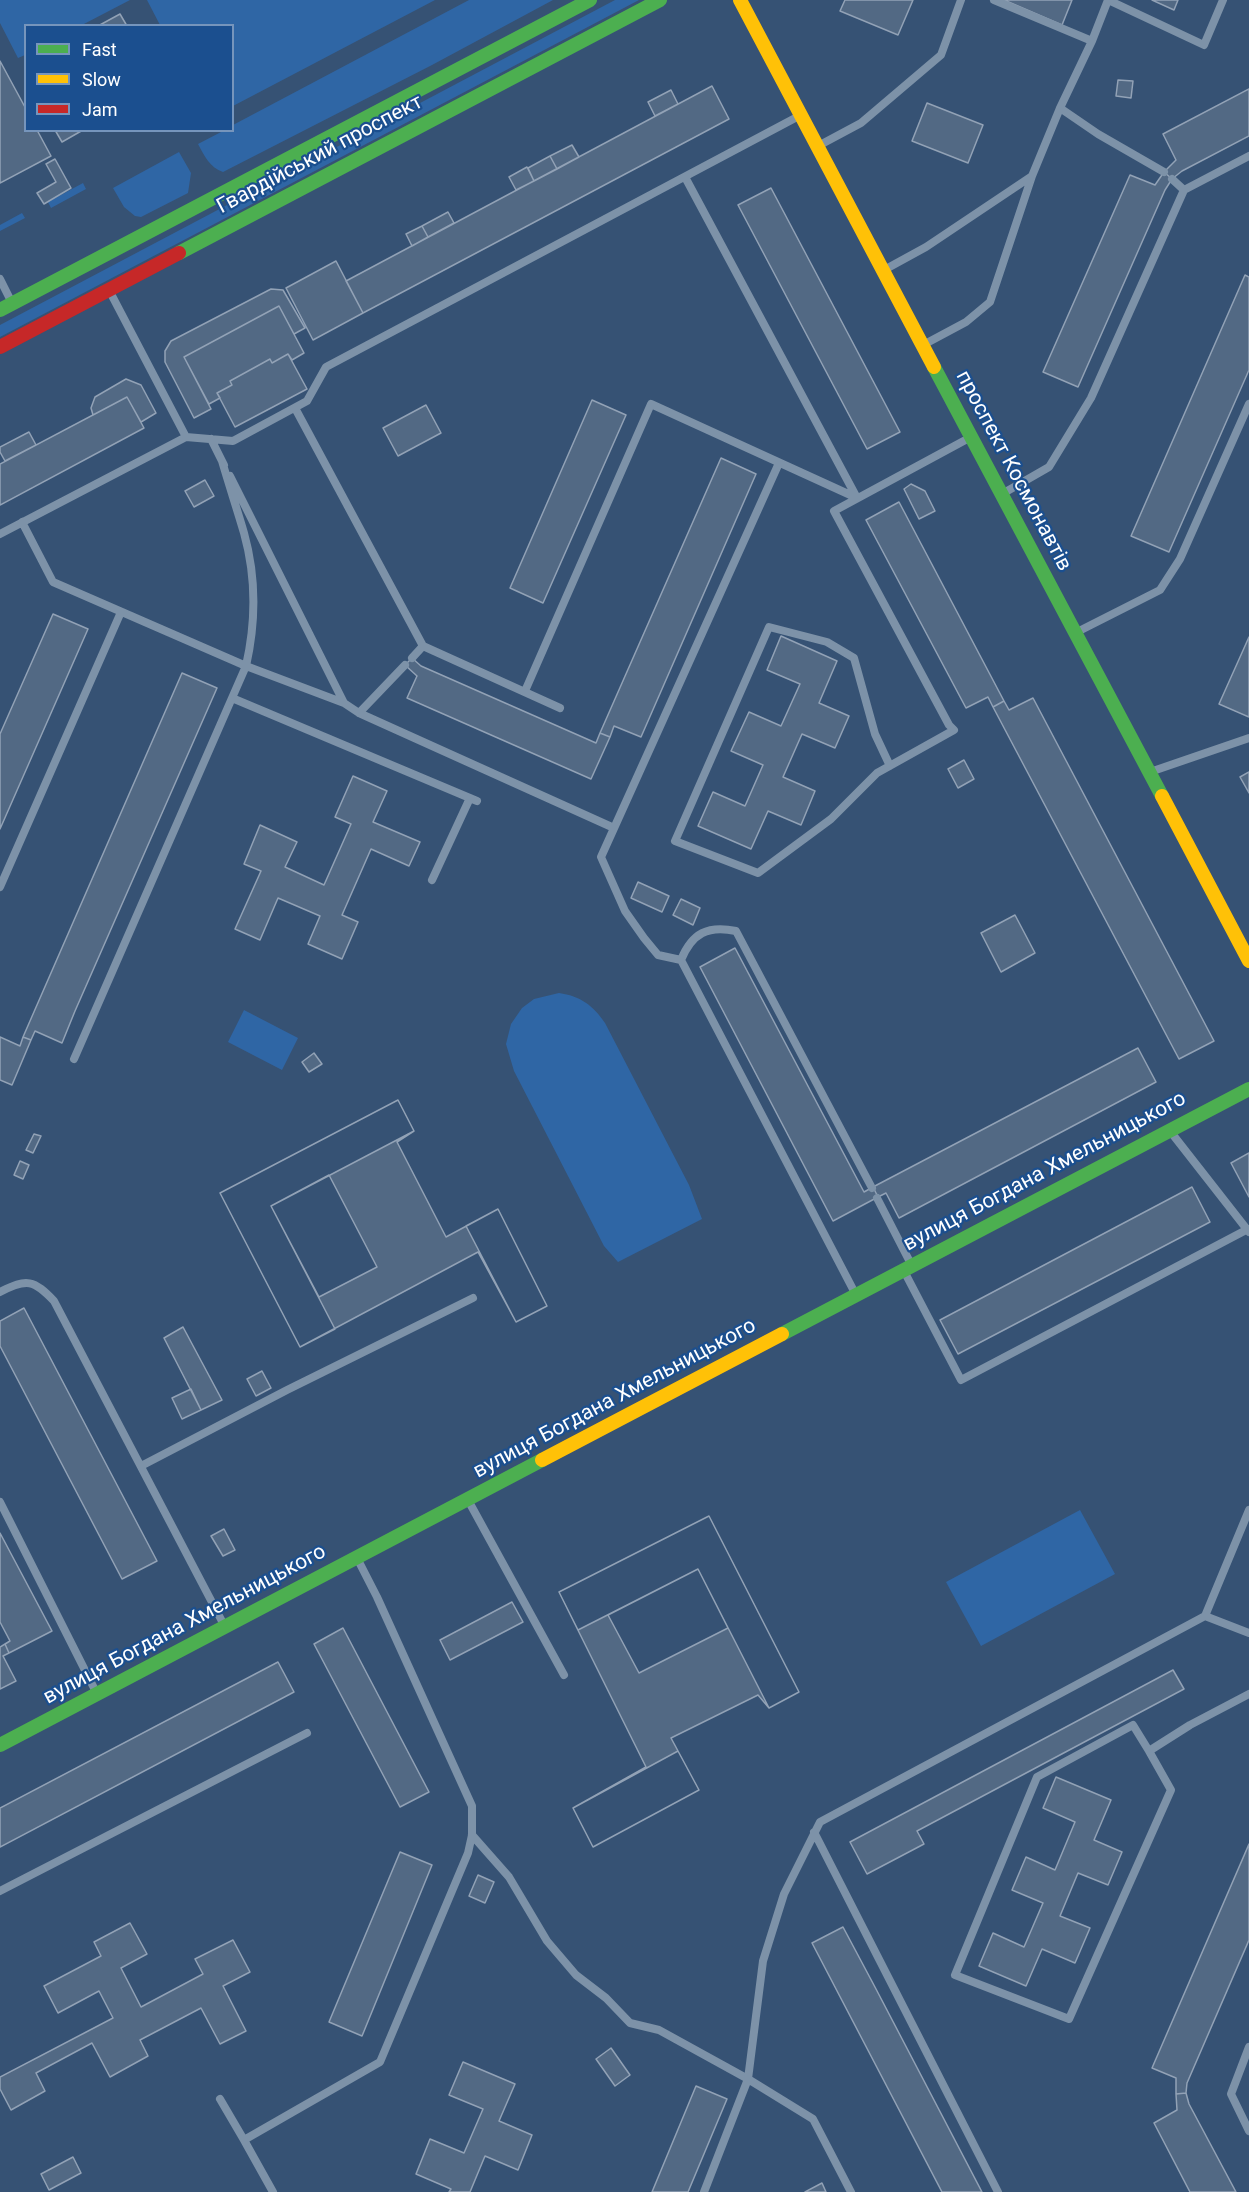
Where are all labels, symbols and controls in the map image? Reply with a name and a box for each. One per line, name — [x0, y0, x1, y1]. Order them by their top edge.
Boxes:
legend — [24, 24, 234, 132]
text: Fast — [82, 39, 117, 60]
text: Slow — [82, 69, 121, 90]
street label: Гвардійський проспект — [213, 90, 427, 220]
text: Jam — [82, 99, 118, 120]
street label: проспект Космонавтів — [949, 367, 1077, 575]
street label: вулиця Богдана Хмельницького — [899, 1087, 1191, 1257]
street label: вулиця Богдана Хмельницького — [469, 1314, 761, 1484]
street label: вулиця Богдана Хмельницького — [39, 1540, 331, 1710]

